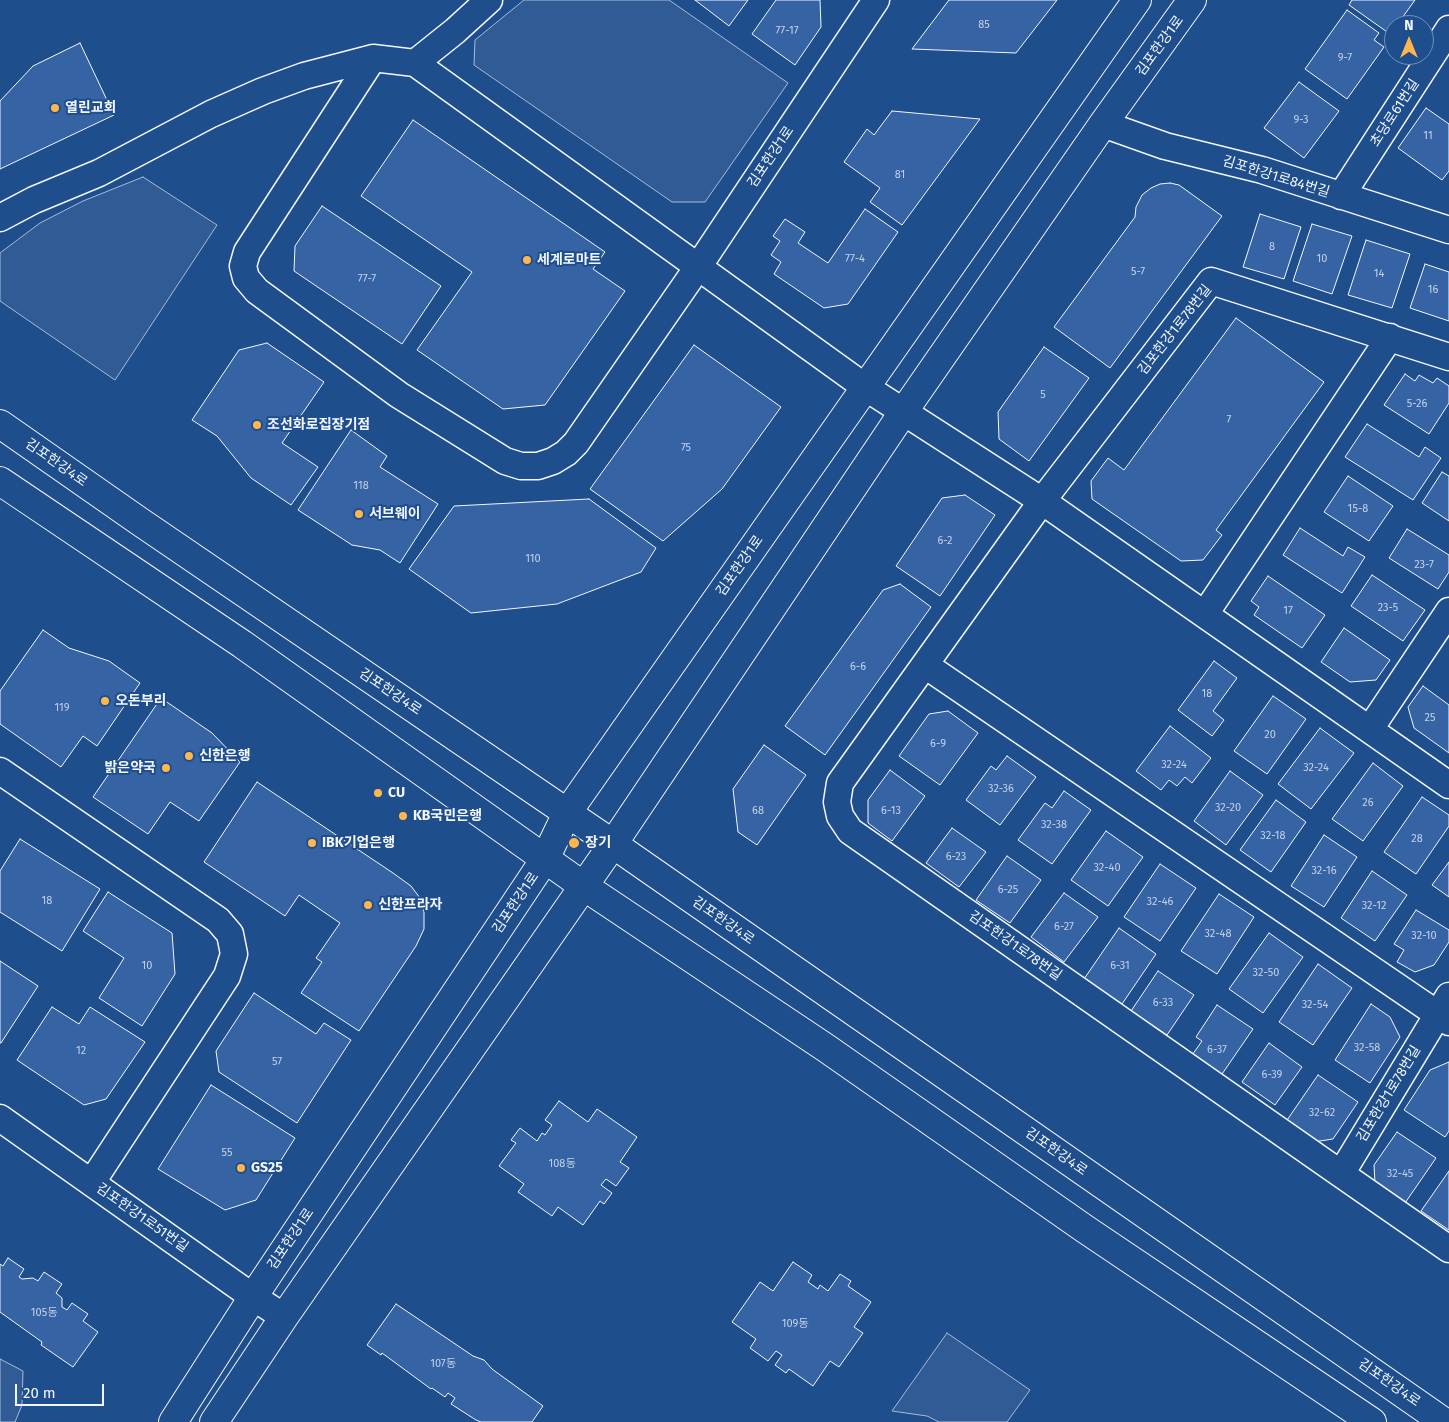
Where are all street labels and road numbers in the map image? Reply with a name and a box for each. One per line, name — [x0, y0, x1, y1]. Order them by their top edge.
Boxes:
street label: 김포한강1로 — [1132, 13, 1188, 79]
street label: 초당로61번길 — [1367, 76, 1423, 150]
street label: 김포한강1로 — [744, 123, 798, 191]
street label: 김포한강1로84번길 — [1220, 153, 1332, 201]
street label: 김포한강1로78번길 — [1135, 282, 1215, 378]
street label: 김포한강4로 — [22, 436, 90, 490]
street label: 김포한강1로 — [713, 532, 767, 600]
street label: 김포한강4로 — [356, 665, 424, 719]
street label: 김포한강1로 — [489, 869, 543, 937]
street label: 김포한강4로 — [689, 894, 757, 948]
street label: 김포한강1로78번길 — [965, 908, 1065, 984]
street label: 김포한강1로78번길 — [1354, 1043, 1424, 1145]
street label: 김포한강4로 — [1022, 1125, 1090, 1179]
street label: 김포한강1로51번길 — [93, 1180, 191, 1256]
street label: 김포한강1로 — [264, 1205, 318, 1273]
street label: 김포한강4로 — [1355, 1356, 1423, 1410]

